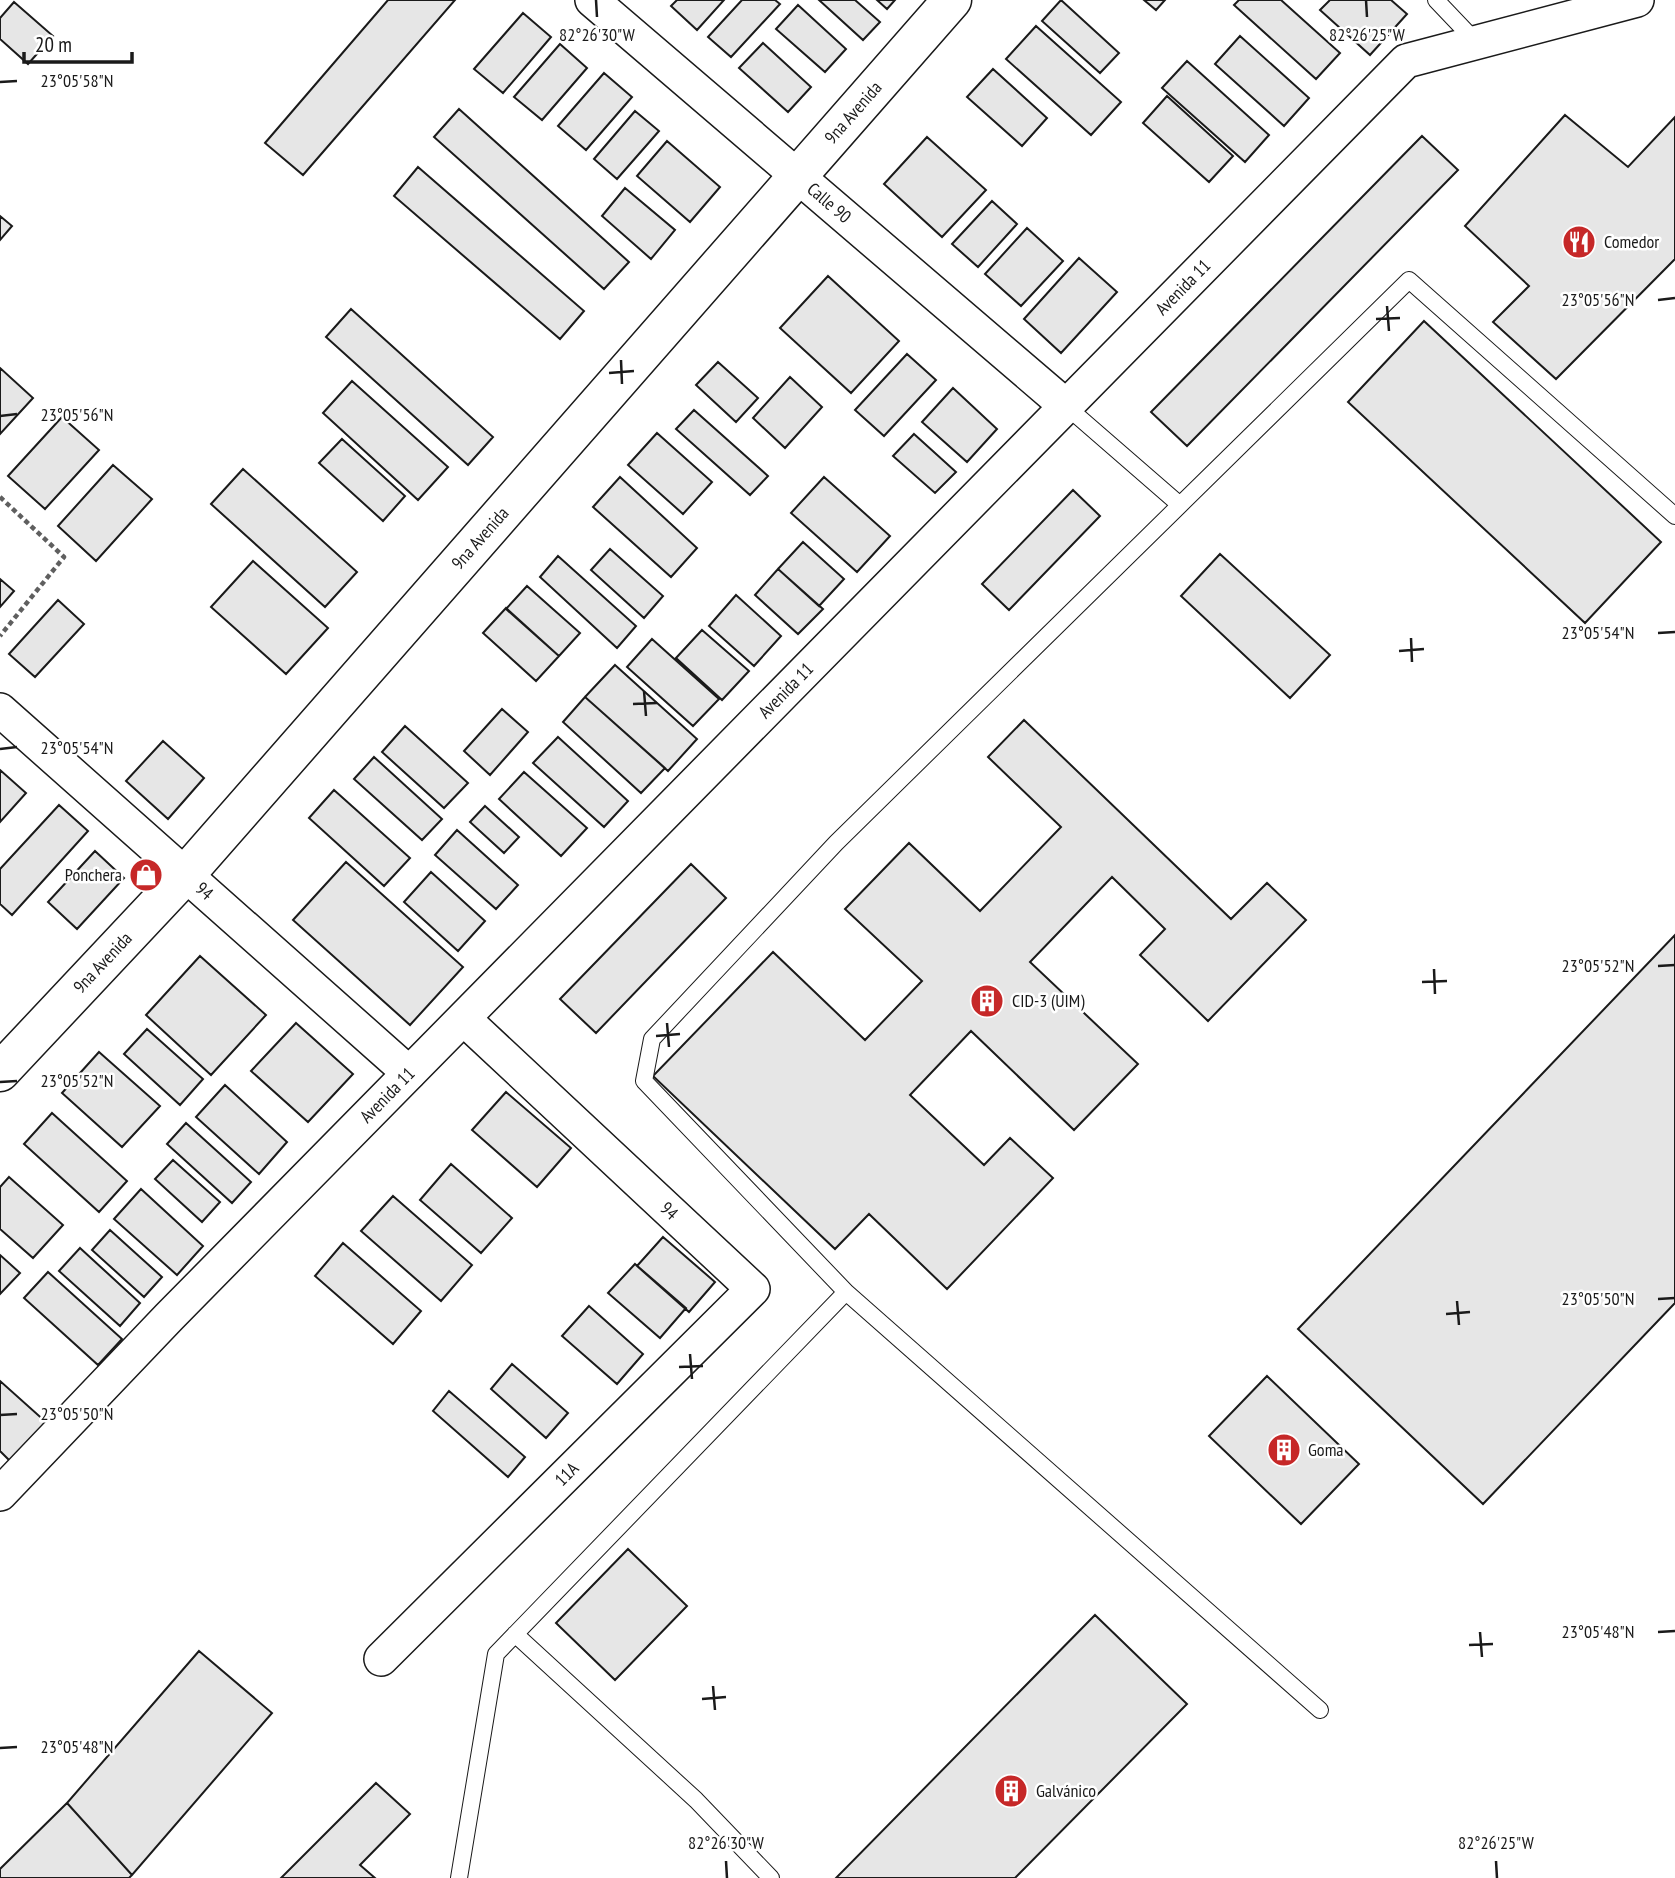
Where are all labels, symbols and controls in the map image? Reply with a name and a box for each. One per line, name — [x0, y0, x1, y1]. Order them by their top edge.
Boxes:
scale bar — [24, 21, 133, 65]
text: 82°26'30"W — [559, 23, 635, 46]
text: 82°26'25"W — [1329, 23, 1405, 46]
text: 20 m — [35, 31, 72, 58]
text: 23°05'58"N — [41, 69, 113, 92]
street label: 9na Avenida — [819, 76, 886, 148]
street label: Calle 90 — [802, 177, 856, 228]
restaurant icon: Comedor — [1560, 223, 1598, 261]
place label: Comedor — [1604, 230, 1659, 253]
street label: Avenida 11 — [1150, 254, 1215, 320]
text: 23°05'56"N — [1562, 288, 1634, 311]
text: 23°05'56"N — [41, 403, 113, 426]
street label: 9na Avenida — [446, 502, 513, 574]
text: 23°05'54"N — [1562, 621, 1634, 644]
street label: Avenida 11 — [753, 657, 818, 723]
text: 23°05'54"N — [41, 736, 113, 759]
shop icon: Ponchera — [127, 856, 165, 894]
place label: Ponchera — [65, 863, 122, 886]
street label: 94 — [191, 877, 218, 905]
street label: 9na Avenida — [68, 927, 137, 998]
text: 23°05'52"N — [1562, 954, 1634, 977]
building icon: CID-3 (UIM) — [968, 982, 1006, 1020]
place label: CID-3 (UIM) — [1012, 989, 1085, 1012]
street label: Avenida 11 — [355, 1062, 420, 1128]
text: 23°05'52"N — [41, 1069, 113, 1092]
street label: 94 — [656, 1197, 683, 1225]
text: 23°05'50"N — [1562, 1287, 1634, 1310]
text: 23°05'50"N — [41, 1402, 113, 1425]
building icon: Goma — [1265, 1431, 1303, 1469]
place label: Goma — [1308, 1438, 1344, 1461]
street label: 11A — [550, 1457, 584, 1491]
text: 23°05'48"N — [1562, 1620, 1634, 1643]
text: 23°05'48"N — [41, 1735, 113, 1758]
building icon: Galvánico — [992, 1772, 1030, 1810]
place label: Galvánico — [1036, 1779, 1096, 1802]
text: 82°26'30"W — [688, 1831, 764, 1854]
text: 82°26'25"W — [1458, 1831, 1534, 1854]

